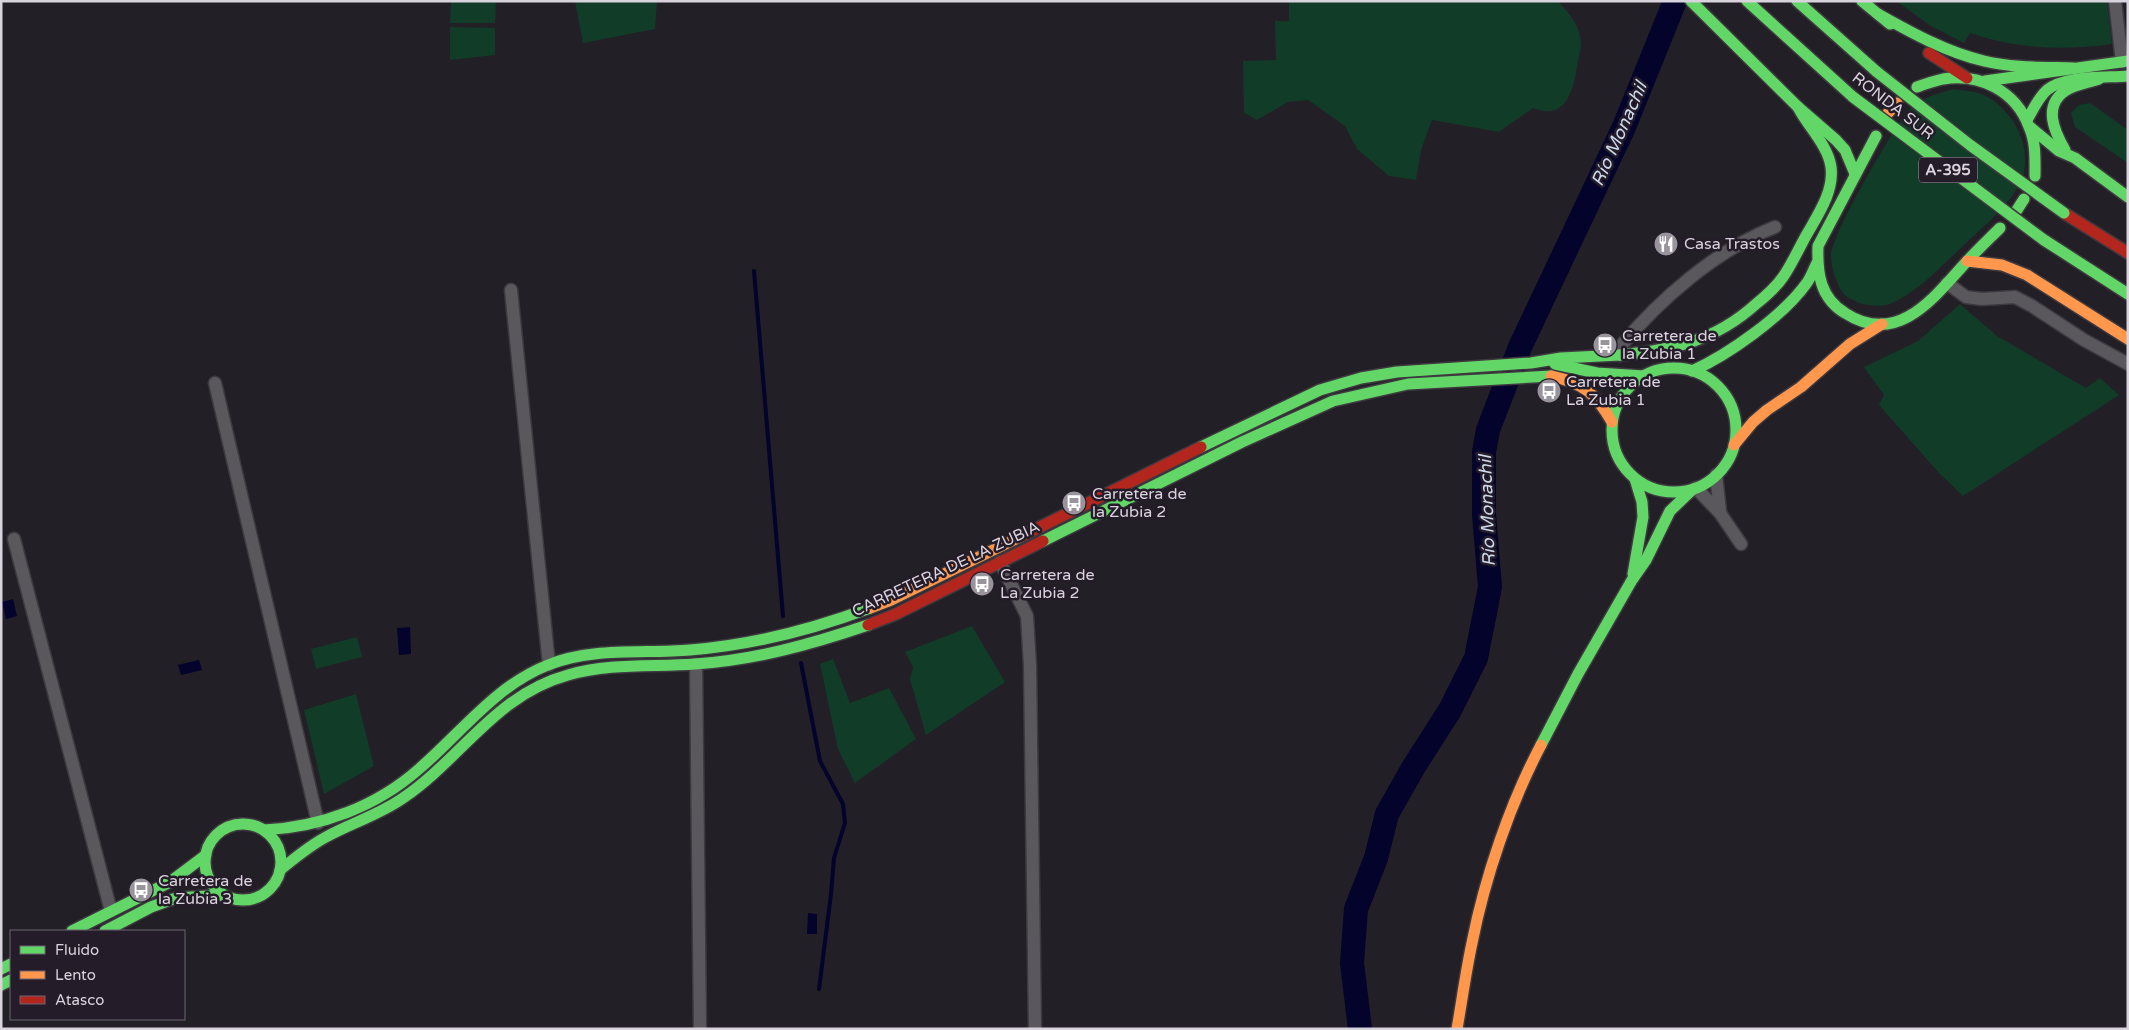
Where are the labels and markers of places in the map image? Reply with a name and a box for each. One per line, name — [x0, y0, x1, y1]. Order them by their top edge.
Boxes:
restaurant icon: Casa Trastos — [1653, 231, 1679, 257]
place label: Casa Trastos — [1684, 234, 1780, 254]
place label: Carretera de la Zubia 1 — [1622, 326, 1717, 364]
bus stop icon: Carretera de la Zubia 1 — [1592, 332, 1618, 358]
place label: Carretera de La Zubia 1 — [1566, 372, 1661, 410]
bus stop icon: Carretera de La Zubia 1 — [1536, 378, 1562, 404]
place label: Carretera de la Zubia 2 — [1092, 484, 1187, 522]
bus stop icon: Carretera de la Zubia 2 — [1061, 490, 1087, 516]
place label: Carretera de La Zubia 2 — [1000, 565, 1095, 603]
bus stop icon: Carretera de La Zubia 2 — [969, 571, 995, 597]
place label: Carretera de la Zubia 3 — [158, 871, 253, 909]
bus stop icon: Carretera de la Zubia 3 — [128, 877, 154, 903]

